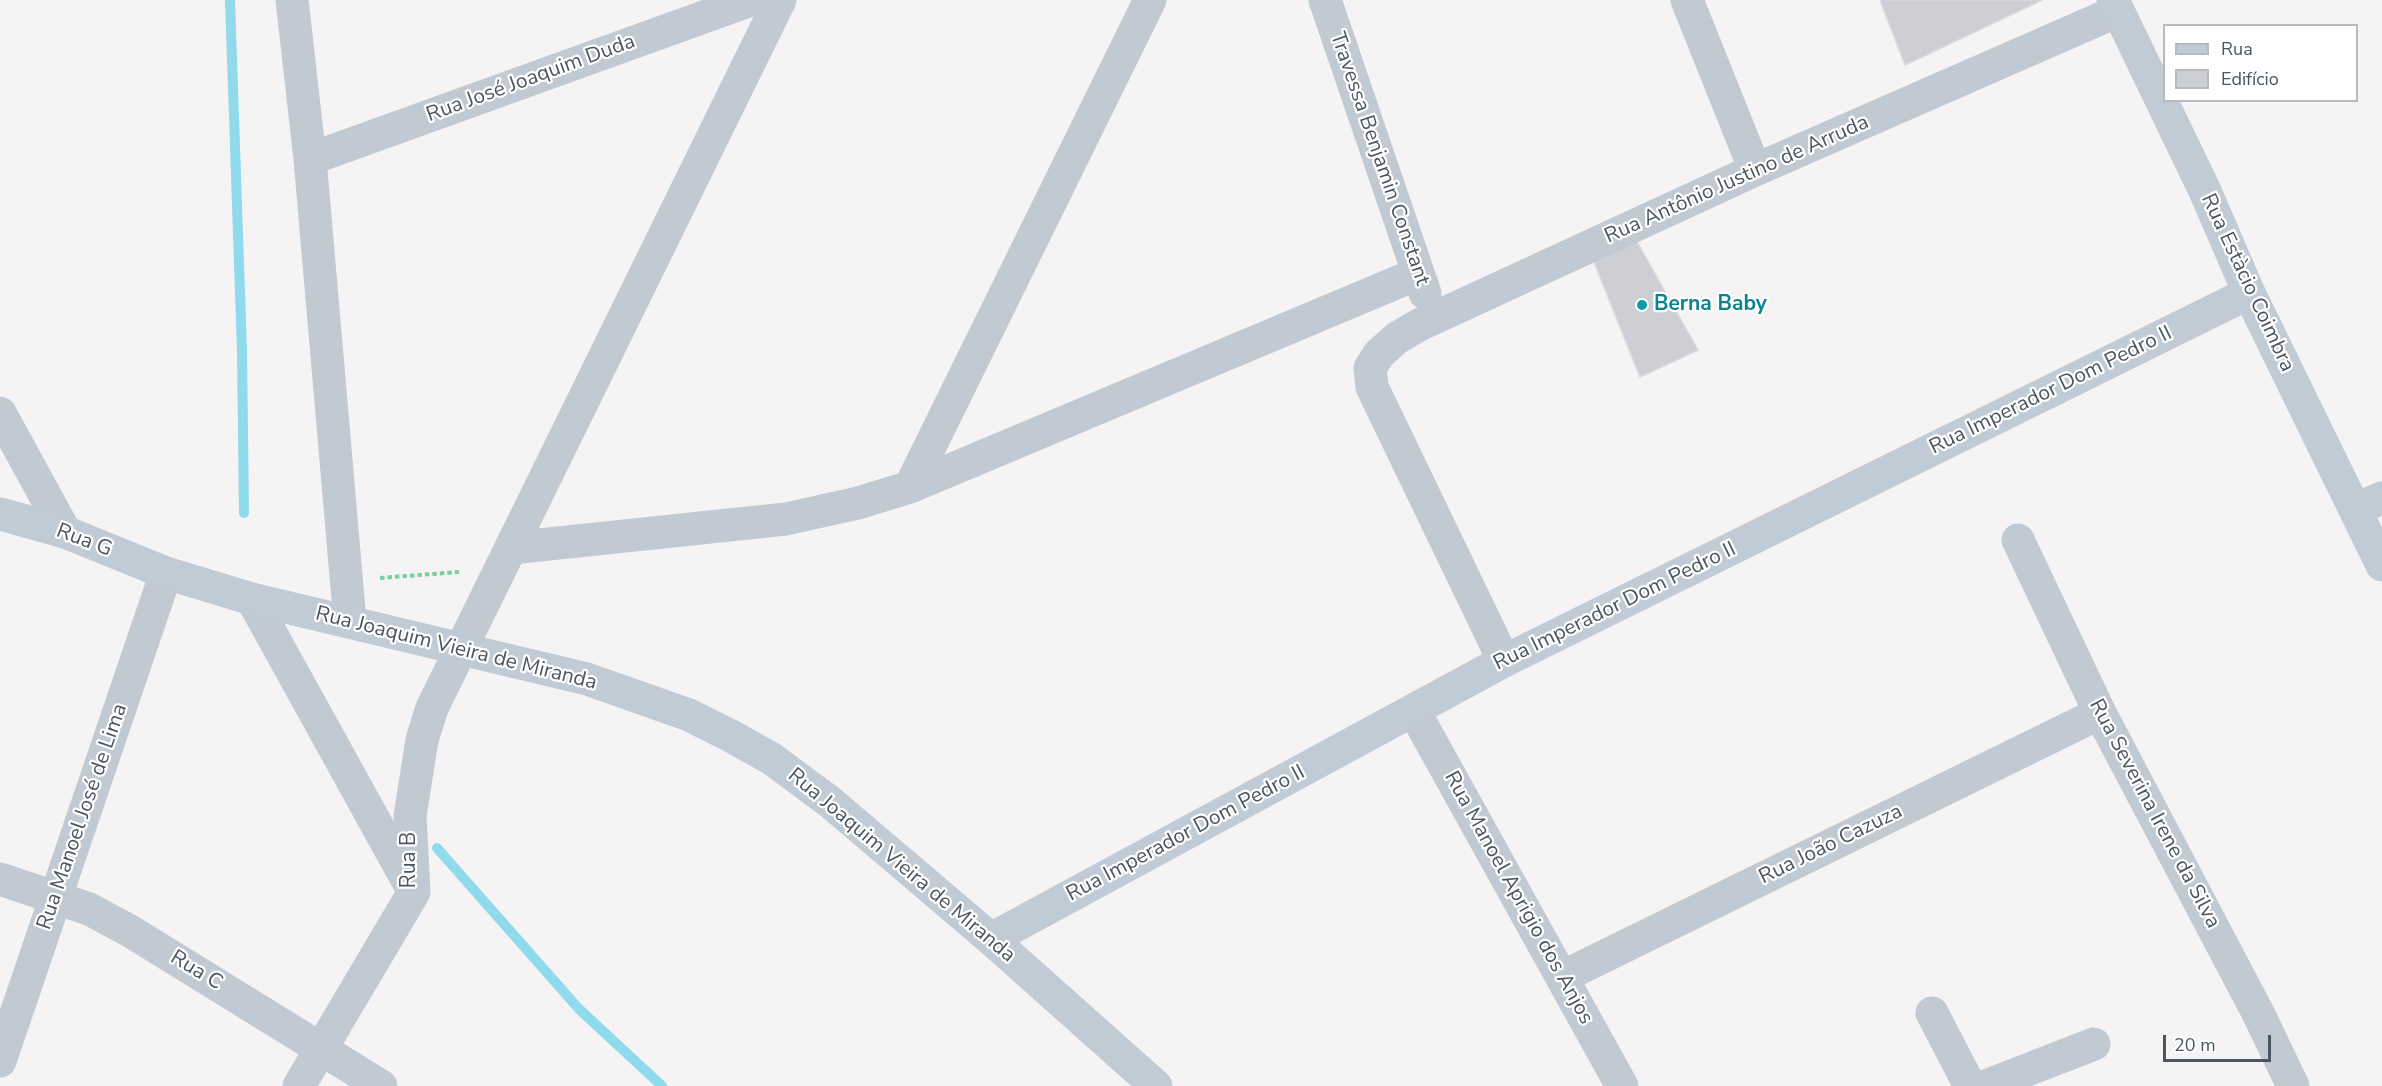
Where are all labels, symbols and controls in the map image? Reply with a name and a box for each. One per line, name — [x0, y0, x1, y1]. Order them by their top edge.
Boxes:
legend — [2163, 24, 2358, 102]
street label: Travessa Benjamin Constant — [1324, 29, 1434, 289]
street label: Rua José Joaquim Duda — [423, 30, 639, 128]
text: Rua — [2221, 37, 2253, 61]
text: Edifício — [2221, 67, 2279, 91]
street label: Rua Antônio Justino de Arruda — [1601, 110, 1873, 250]
street label: Rua Estàcio Coimbra — [2195, 190, 2299, 376]
place label: Berna Baby — [1654, 292, 1767, 318]
marker: Berna Baby — [1635, 298, 1649, 312]
street label: Rua Imperador Dom Pedro II — [1926, 321, 2176, 461]
street label: Rua G — [53, 519, 115, 563]
street label: Rua Imperador Dom Pedro II — [1490, 537, 1740, 677]
street label: Rua Joaquim Vieira de Miranda — [313, 602, 599, 696]
street label: Rua Severina Irene da Silva — [2083, 695, 2225, 933]
street label: Rua Manoel José de Lima — [32, 701, 134, 933]
street label: Rua Imperador Dom Pedro II — [1062, 760, 1310, 908]
street label: Rua Joaquim Vieira de Miranda — [782, 763, 1020, 969]
street label: Rua Manoel Aprigio dos Anjos — [1438, 767, 1598, 1029]
street label: Rua João Cazuza — [1755, 799, 1907, 891]
street label: Rua B — [397, 832, 423, 888]
street label: Rua C — [165, 946, 227, 996]
scale bar — [2166, 1023, 2274, 1061]
text: 20 m — [2174, 1033, 2216, 1057]

